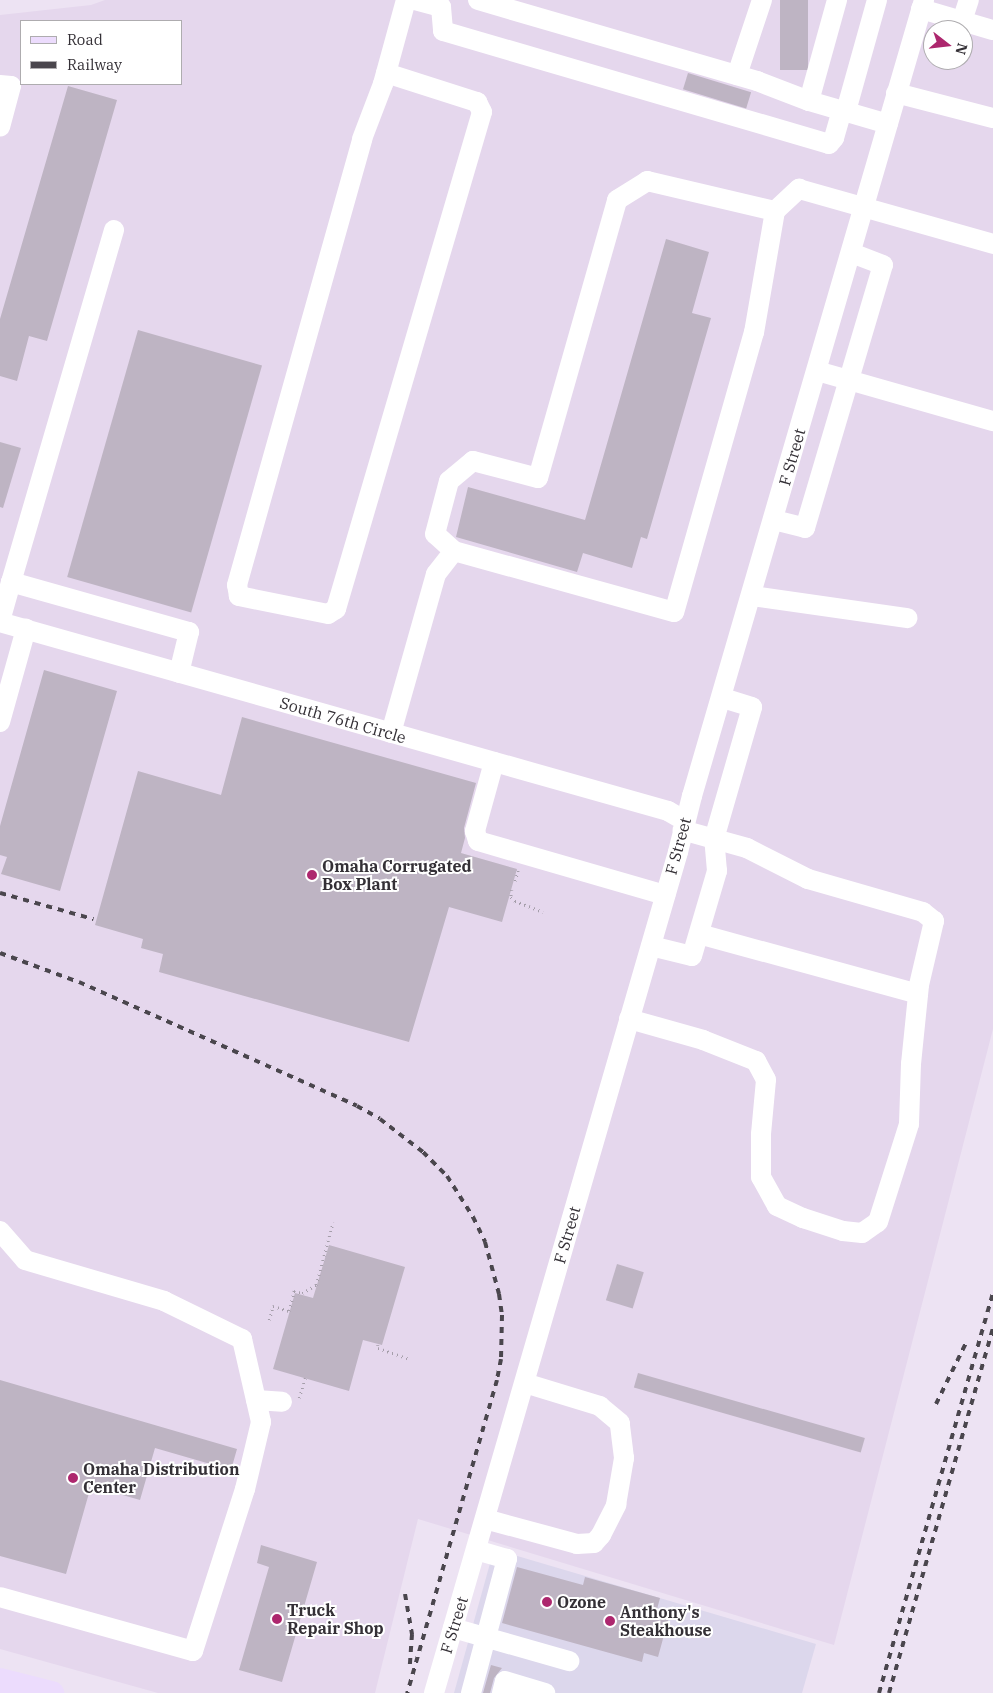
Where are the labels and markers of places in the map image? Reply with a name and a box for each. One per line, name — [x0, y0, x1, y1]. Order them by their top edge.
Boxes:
place label: Omaha Corrugated Box Plant — [322, 856, 472, 894]
marker: Omaha Corrugated Box Plant — [306, 869, 318, 881]
place label: Omaha Distribution Center — [83, 1459, 240, 1497]
marker: Omaha Distribution Center — [67, 1472, 79, 1484]
place label: Ozone — [557, 1592, 606, 1612]
marker: Ozone — [541, 1596, 553, 1608]
place label: Truck Repair Shop — [287, 1600, 384, 1638]
place label: Anthony's Steakhouse — [620, 1602, 712, 1640]
marker: Truck Repair Shop — [271, 1613, 283, 1625]
marker: Anthony's Steakhouse — [604, 1615, 616, 1627]

